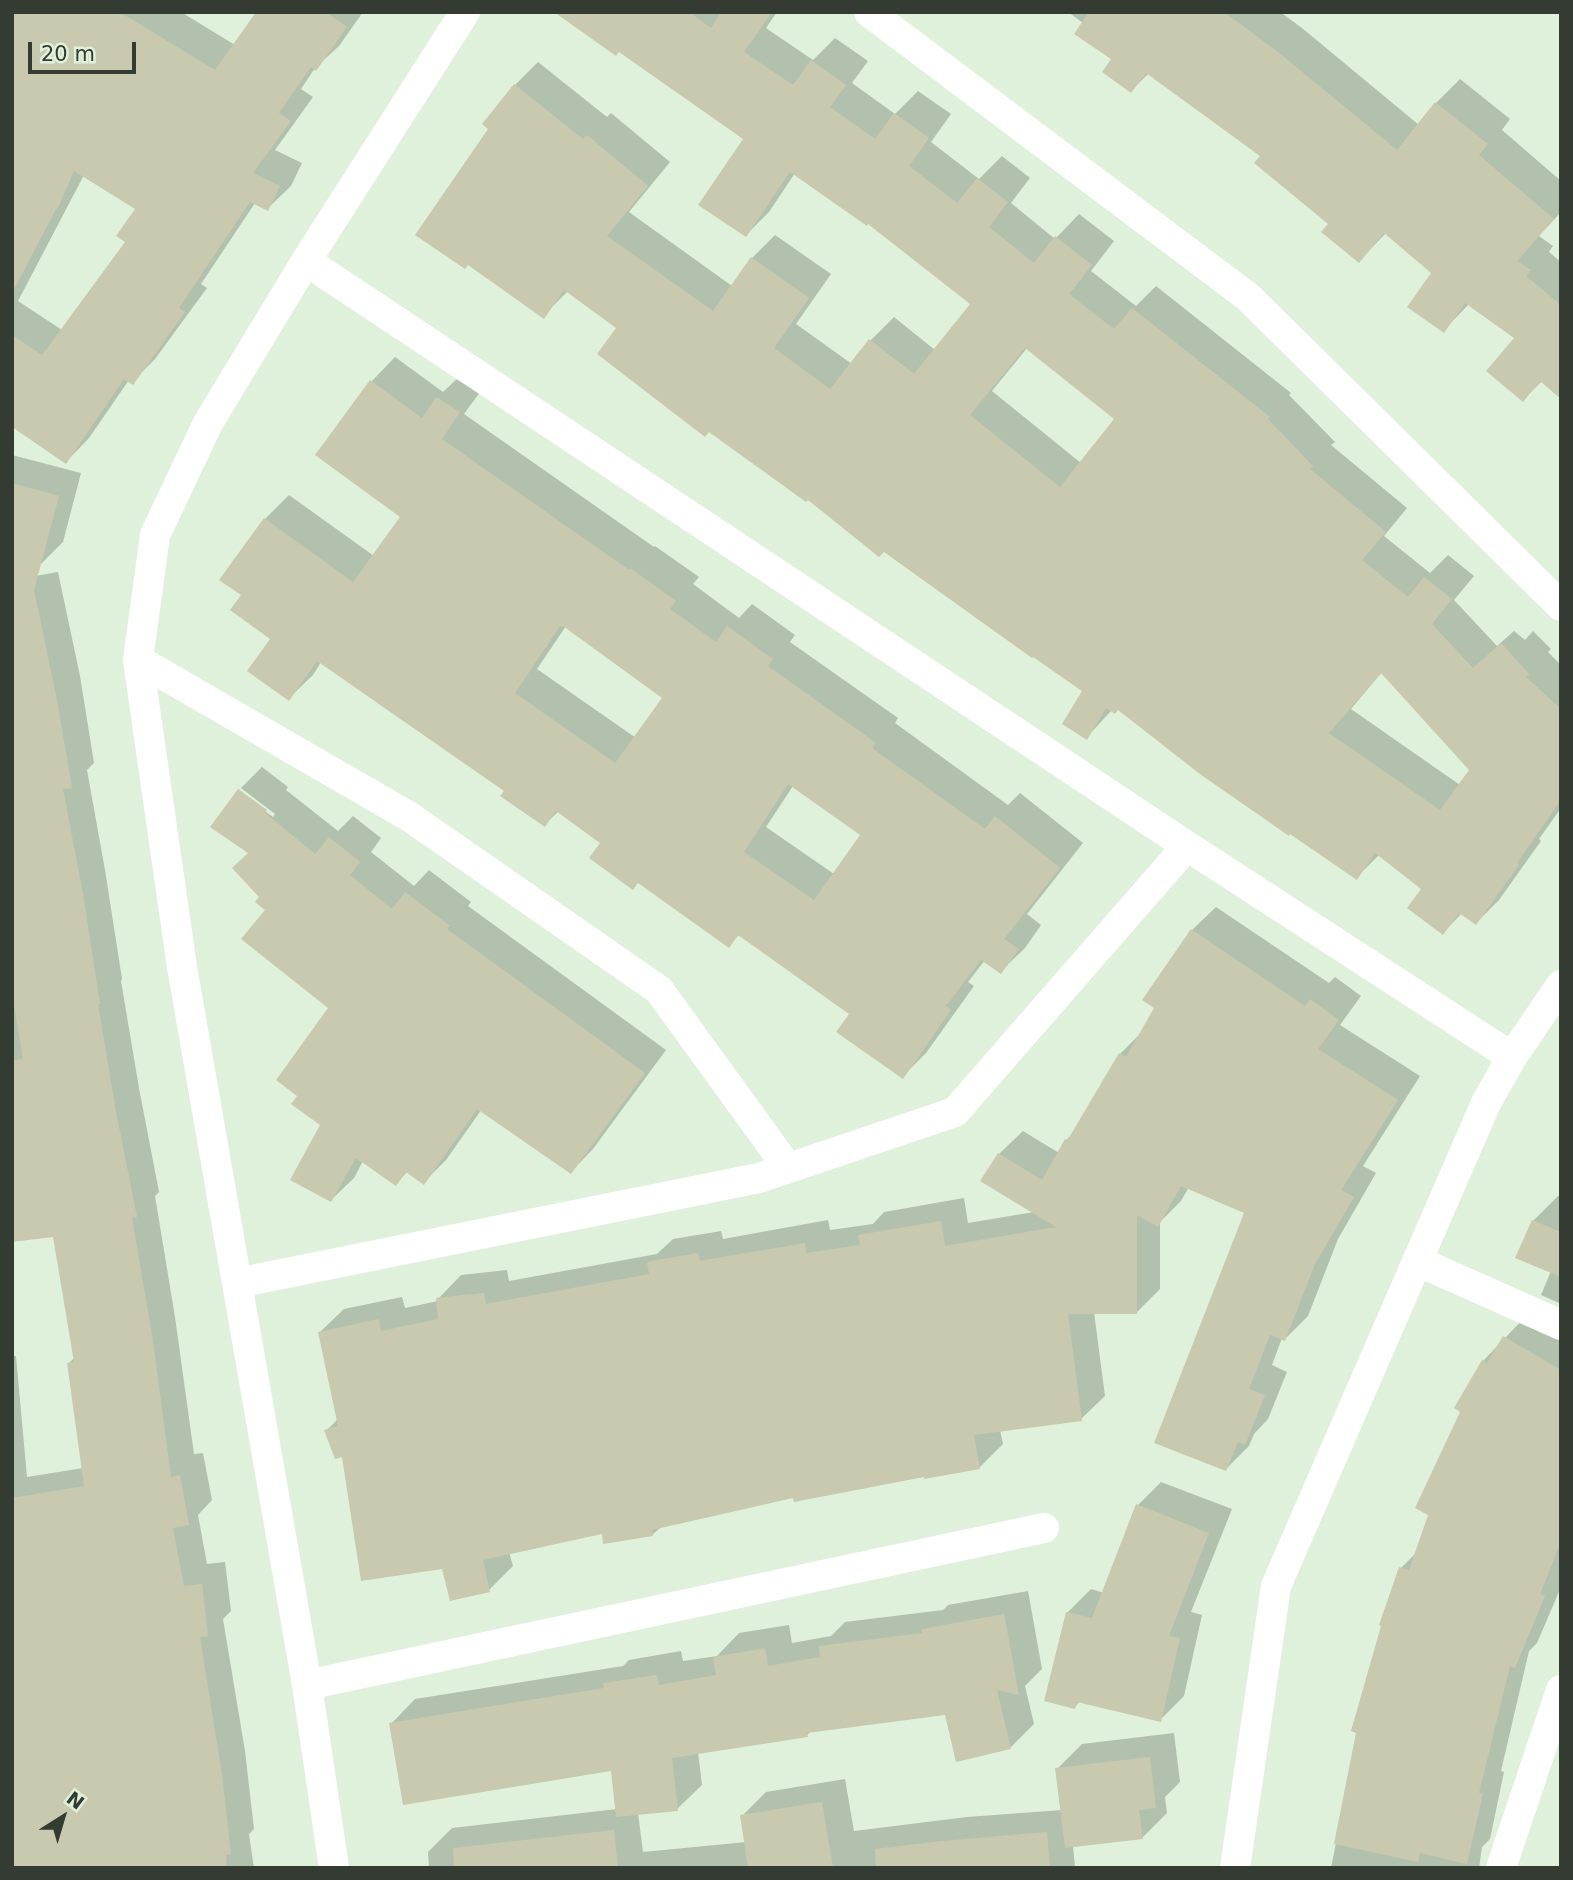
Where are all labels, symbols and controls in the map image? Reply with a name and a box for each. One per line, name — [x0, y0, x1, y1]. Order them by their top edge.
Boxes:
scale bar — [32, 28, 140, 72]
text: 20 m — [41, 42, 95, 66]
north arrow — [28, 1782, 98, 1852]
text: N — [63, 1787, 89, 1814]

